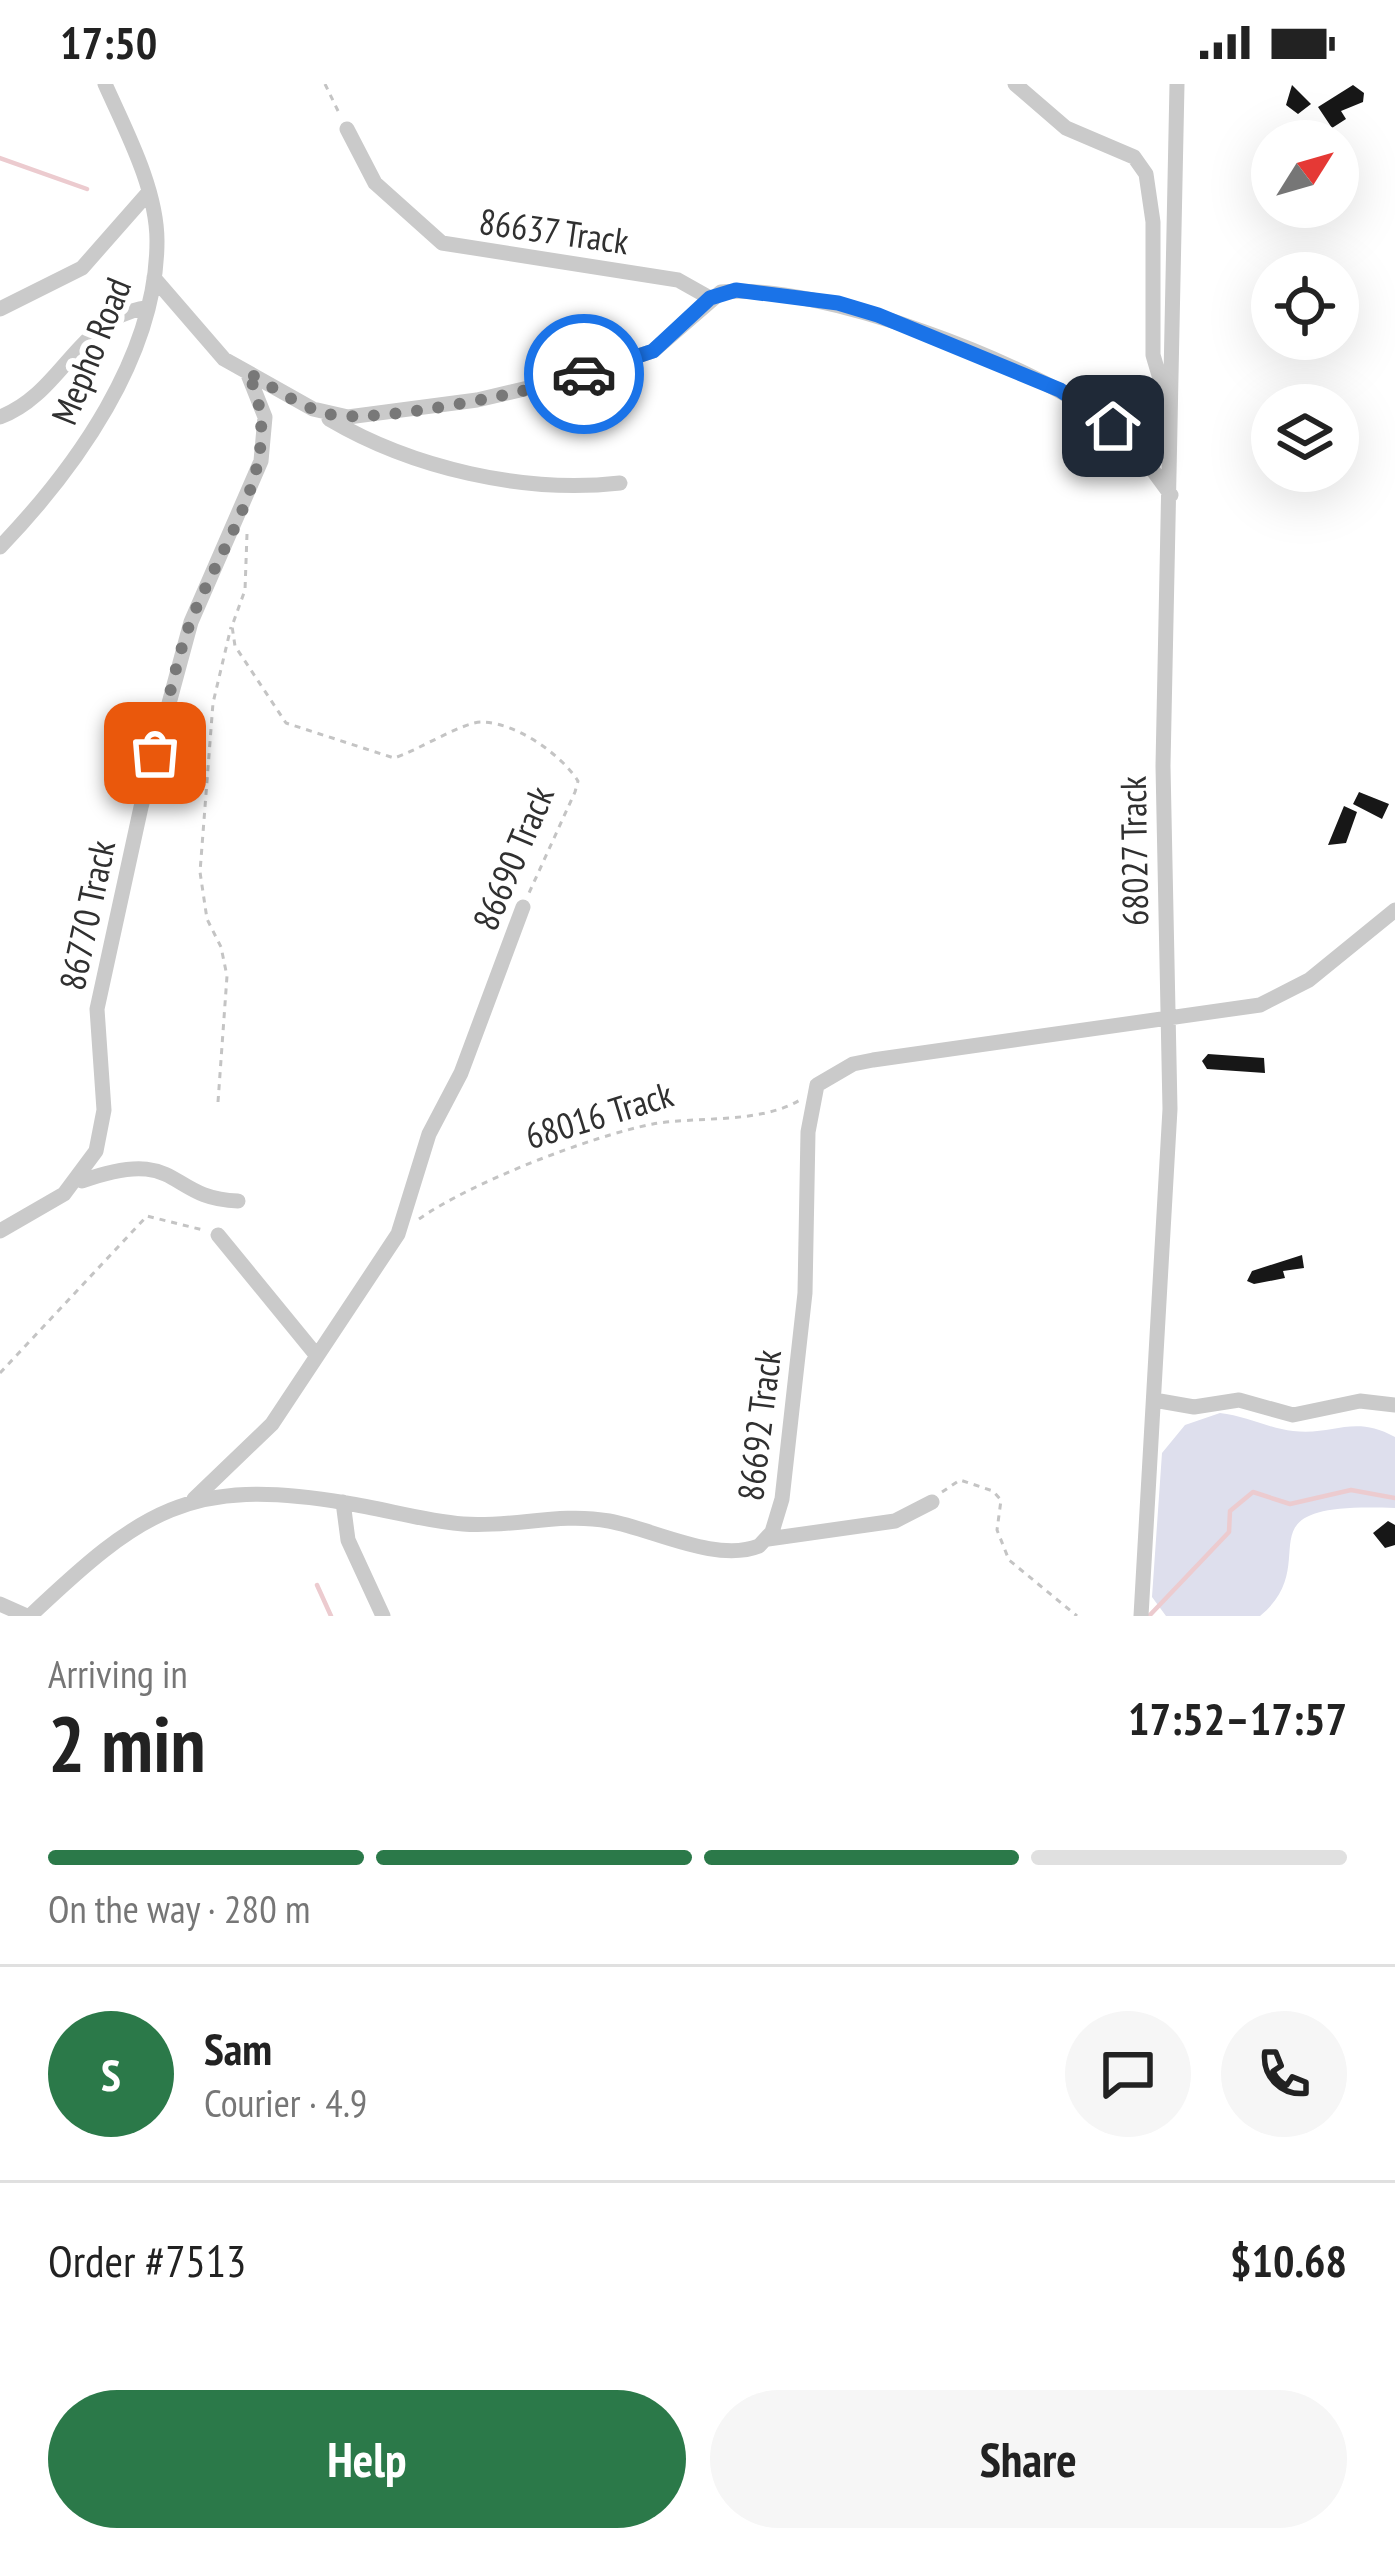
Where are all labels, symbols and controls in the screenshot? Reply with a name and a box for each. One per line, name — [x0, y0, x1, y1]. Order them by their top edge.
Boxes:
text: 17:50 — [60, 13, 157, 71]
north arrow — [1251, 120, 1359, 228]
map controls — [1251, 120, 1359, 492]
street label: 86637 Track — [476, 197, 632, 264]
button: locate — [1251, 252, 1359, 360]
street label: Mepho Road — [40, 271, 141, 431]
courier — [524, 314, 644, 434]
icon: car — [551, 341, 617, 407]
pin — [1062, 375, 1164, 477]
button: layers — [1251, 384, 1359, 492]
icon: home — [1080, 393, 1146, 459]
pin — [104, 702, 206, 804]
icon: bag — [122, 720, 188, 786]
street label: 68027 Track — [1109, 775, 1158, 927]
street label: 86690 Track — [461, 779, 564, 937]
street label: 86770 Track — [48, 836, 125, 994]
street label: 68016 Track — [519, 1070, 678, 1159]
street label: 86692 Track — [726, 1347, 791, 1503]
text: Arriving in — [48, 1648, 188, 1699]
text: 17:52–17:57 — [1128, 1689, 1347, 1747]
text: 2 min — [48, 1693, 206, 1794]
text: On the way · 280 m — [48, 1883, 310, 1934]
button: chat — [1065, 2011, 1191, 2137]
button: phone — [1221, 2011, 1347, 2137]
text: Sam — [204, 2019, 272, 2077]
text: S — [101, 2045, 121, 2103]
text: Courier · 4.9 — [204, 2077, 367, 2128]
text: Order #7513 — [48, 2231, 246, 2289]
text: $10.68 — [1230, 2231, 1347, 2289]
button: Help — [48, 2390, 686, 2528]
button: Share — [710, 2390, 1347, 2528]

